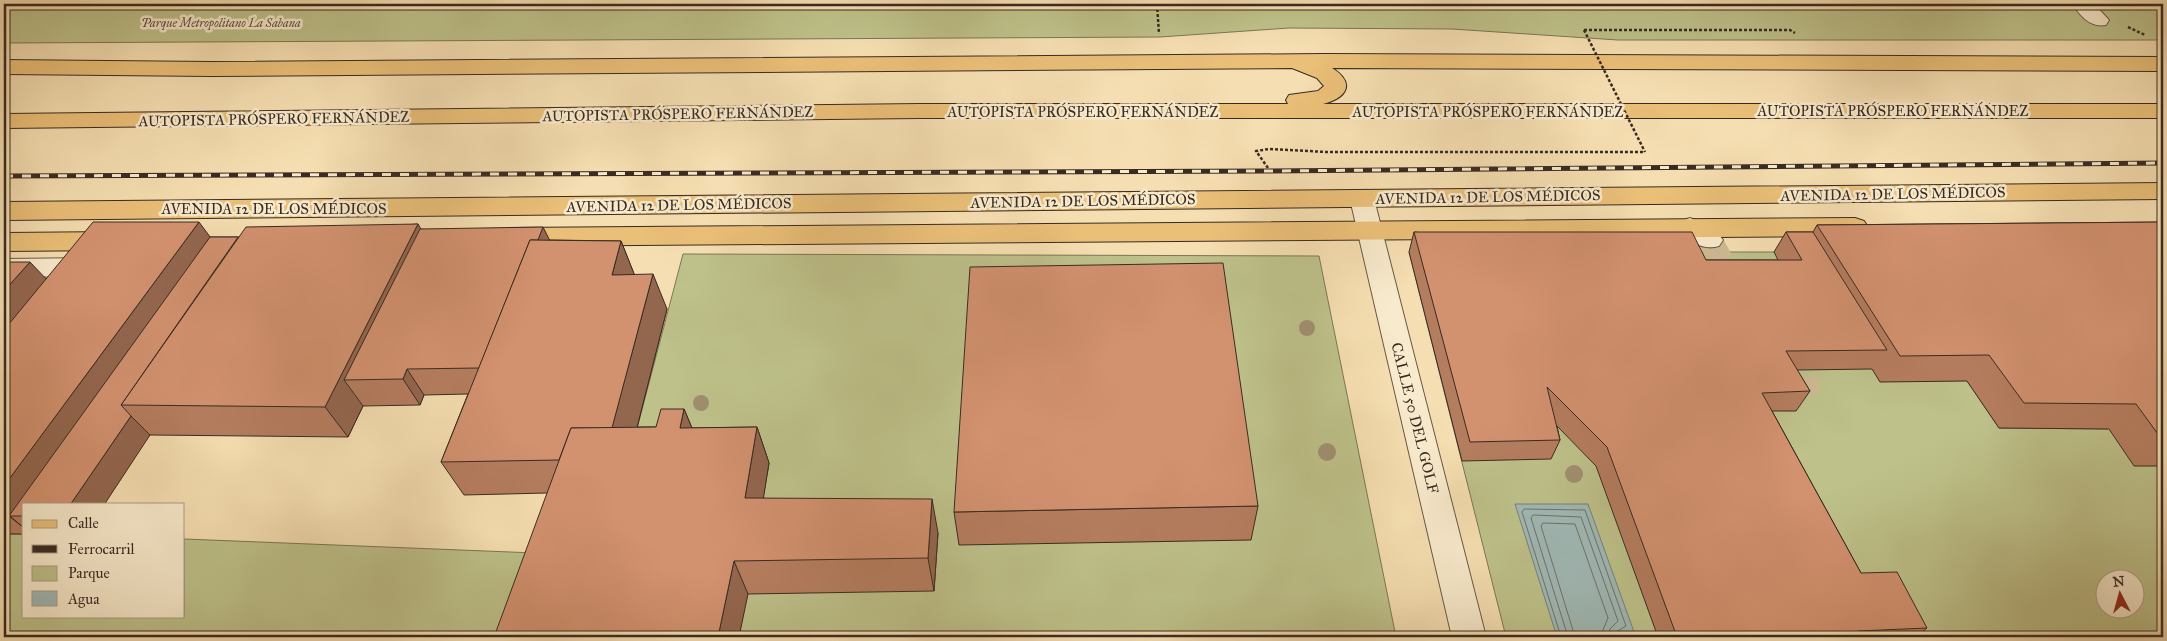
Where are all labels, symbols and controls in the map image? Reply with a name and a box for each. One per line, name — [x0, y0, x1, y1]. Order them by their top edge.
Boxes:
park label: Parque Metropolitano La Sabana — [141, 16, 301, 31]
street label: AUTOPISTA PRÓSPERO FERNÁNDEZ — [1756, 101, 2029, 120]
street label: AUTOPISTA PRÓSPERO FERNÁNDEZ — [541, 102, 814, 125]
street label: AUTOPISTA PRÓSPERO FERNÁNDEZ — [946, 102, 1219, 121]
street label: AUTOPISTA PRÓSPERO FERNÁNDEZ — [1351, 102, 1624, 121]
street label: AUTOPISTA PRÓSPERO FERNÁNDEZ — [137, 107, 410, 130]
street label: AVENIDA 12 DE LOS MÉDICOS — [1779, 182, 2006, 205]
street label: AVENIDA 12 DE LOS MÉDICOS — [1374, 185, 1601, 208]
street label: AVENIDA 12 DE LOS MÉDICOS — [969, 189, 1196, 212]
street label: AVENIDA 12 DE LOS MÉDICOS — [565, 193, 792, 216]
street label: AVENIDA 12 DE LOS MÉDICOS — [160, 199, 387, 218]
street label: CALLE 50 DEL GOLF — [1387, 341, 1443, 496]
legend — [22, 503, 185, 618]
text: Calle — [68, 514, 99, 532]
text: Ferrocarril — [68, 540, 136, 558]
text: Parque — [68, 564, 110, 583]
north arrow — [2094, 568, 2144, 618]
text: N — [2112, 572, 2126, 591]
text: Agua — [67, 590, 100, 608]

